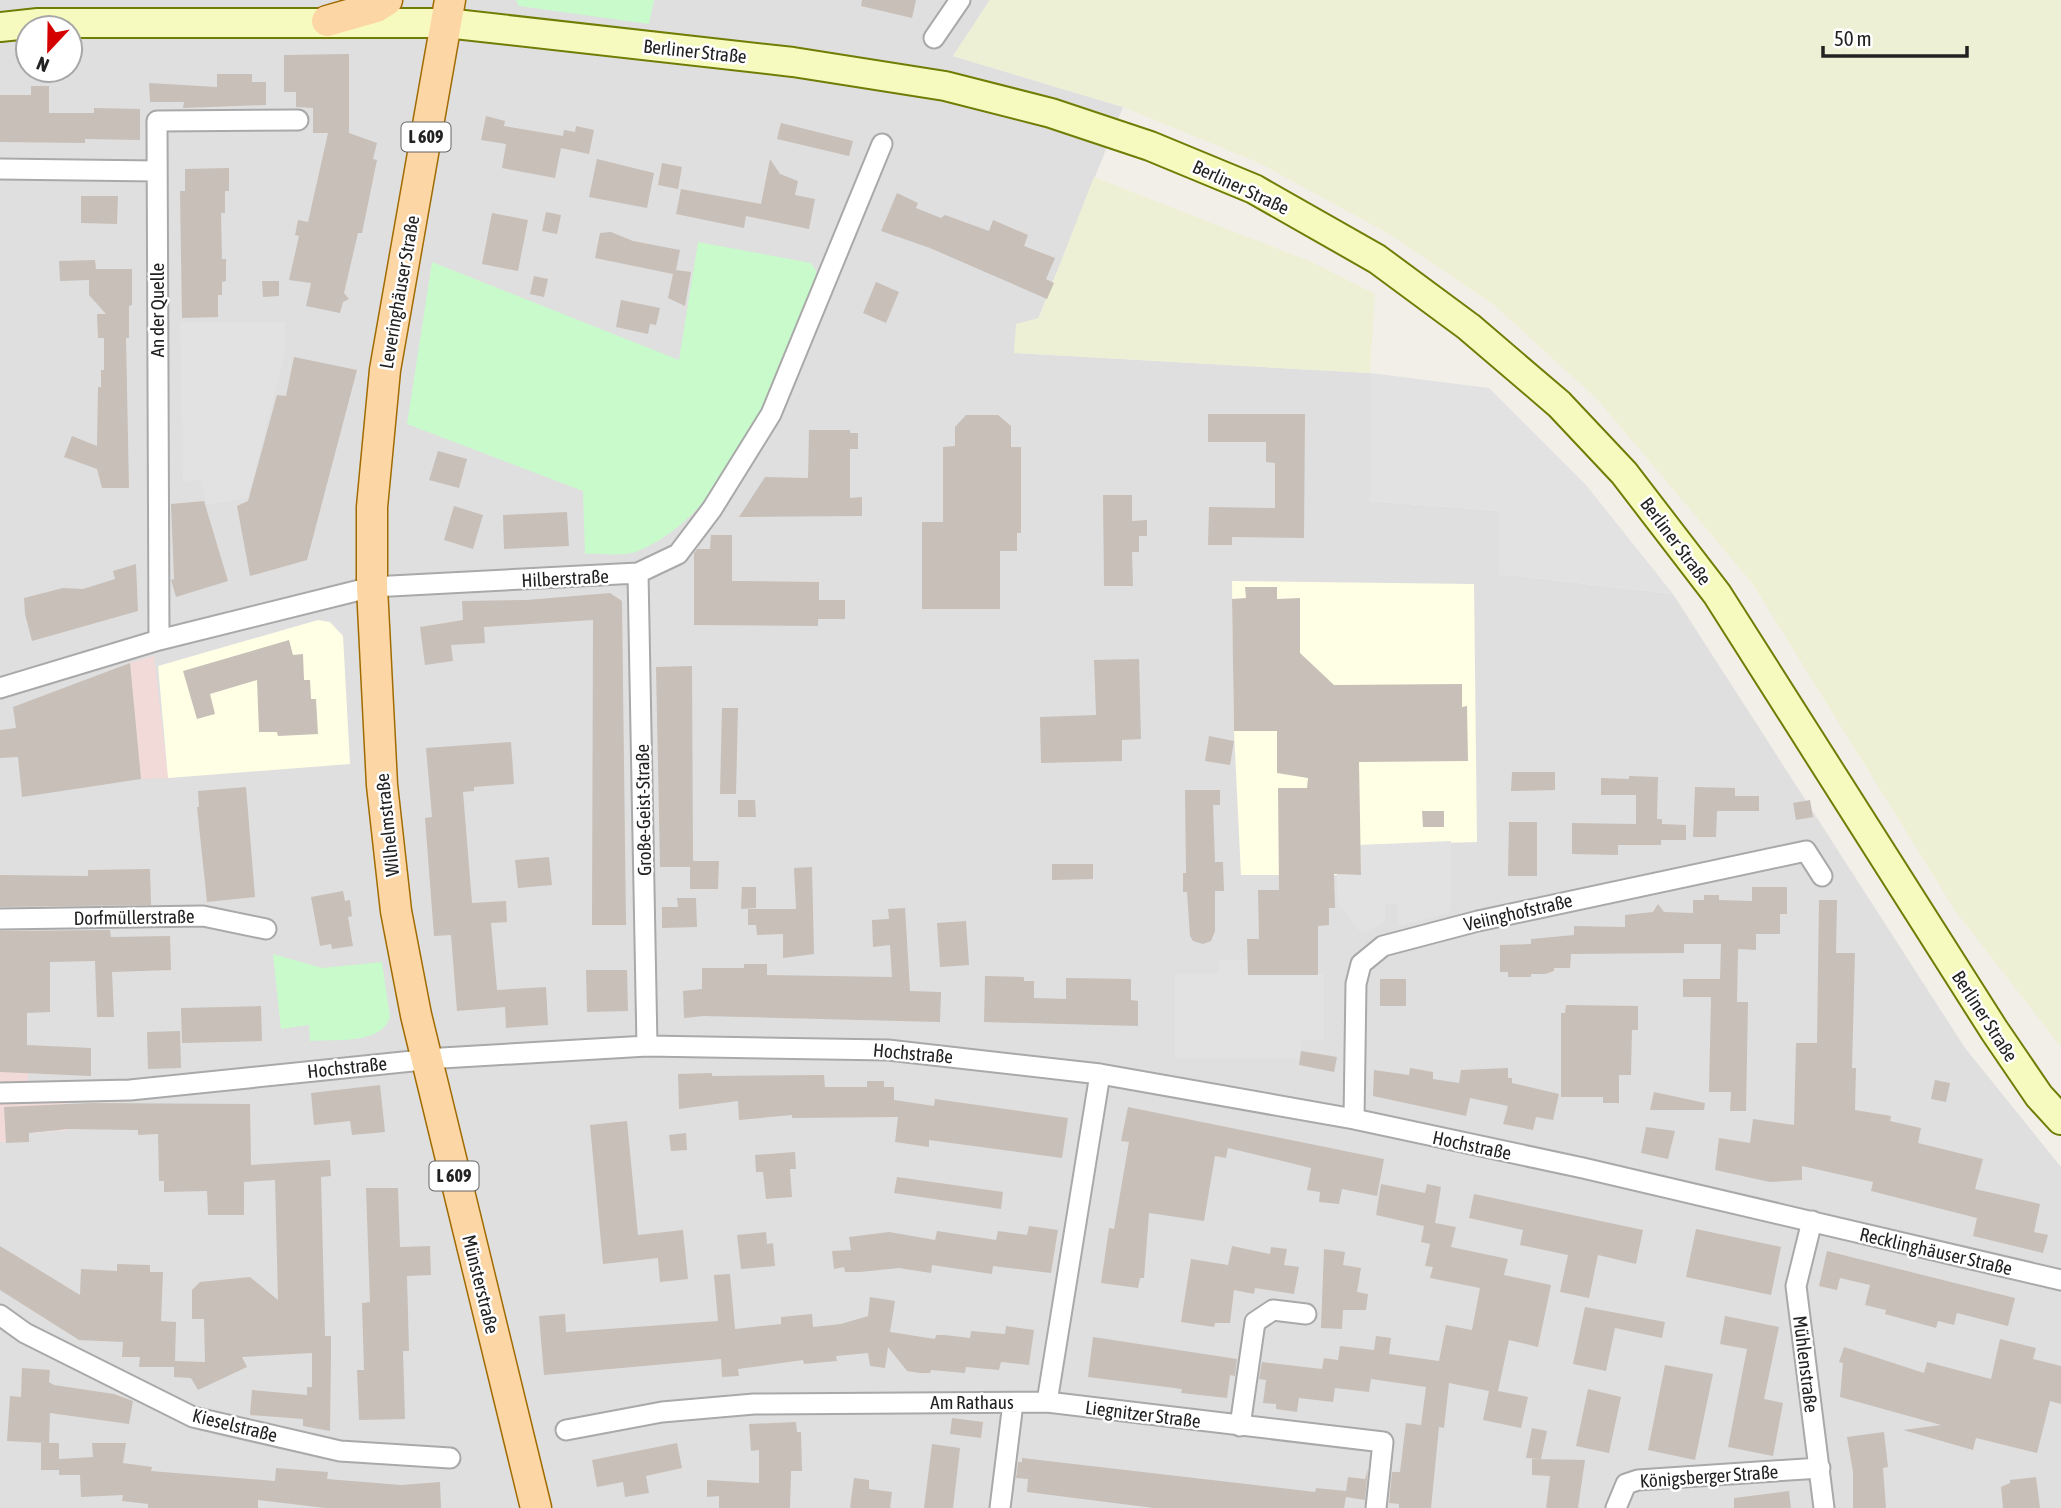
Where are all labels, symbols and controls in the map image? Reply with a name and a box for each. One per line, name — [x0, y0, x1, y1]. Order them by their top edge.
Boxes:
north arrow — [14, 14, 84, 84]
scale bar — [1823, 14, 1966, 58]
text: 50 m — [1834, 26, 1872, 50]
street label: Berliner Straße — [642, 35, 748, 67]
text: N — [33, 52, 52, 77]
road number: L 609 — [402, 122, 450, 152]
street label: Berliner Straße — [1189, 155, 1293, 219]
street label: Leveringhäuser Straße — [375, 214, 423, 370]
street label: An der Quelle — [146, 263, 168, 357]
street label: Berliner Straße — [1636, 493, 1716, 589]
street label: Hilberstraße — [521, 565, 609, 591]
street label: Große-Geist-Straße — [631, 744, 655, 876]
street label: Wilhelmstraße — [371, 772, 403, 878]
street label: Veiinghofstraße — [1462, 889, 1574, 935]
street label: Dorfmüllerstraße — [73, 905, 195, 929]
street label: Berliner Straße — [1948, 966, 2022, 1066]
street label: Hochstraße — [872, 1039, 954, 1067]
street label: Hochstraße — [306, 1052, 388, 1082]
street label: Hochstraße — [1431, 1126, 1513, 1164]
road number: L 609 — [430, 1162, 478, 1190]
street label: Recklinghäuser Straße — [1857, 1223, 2015, 1279]
street label: Münsterstraße — [458, 1232, 504, 1336]
street label: Mühlenstraße — [1789, 1314, 1823, 1414]
street label: Am Rathaus — [930, 1391, 1014, 1413]
street label: Liegnitzer Straße — [1084, 1396, 1202, 1432]
street label: Kieselstraße — [190, 1404, 280, 1446]
street label: Königsberger Straße — [1639, 1460, 1779, 1492]

